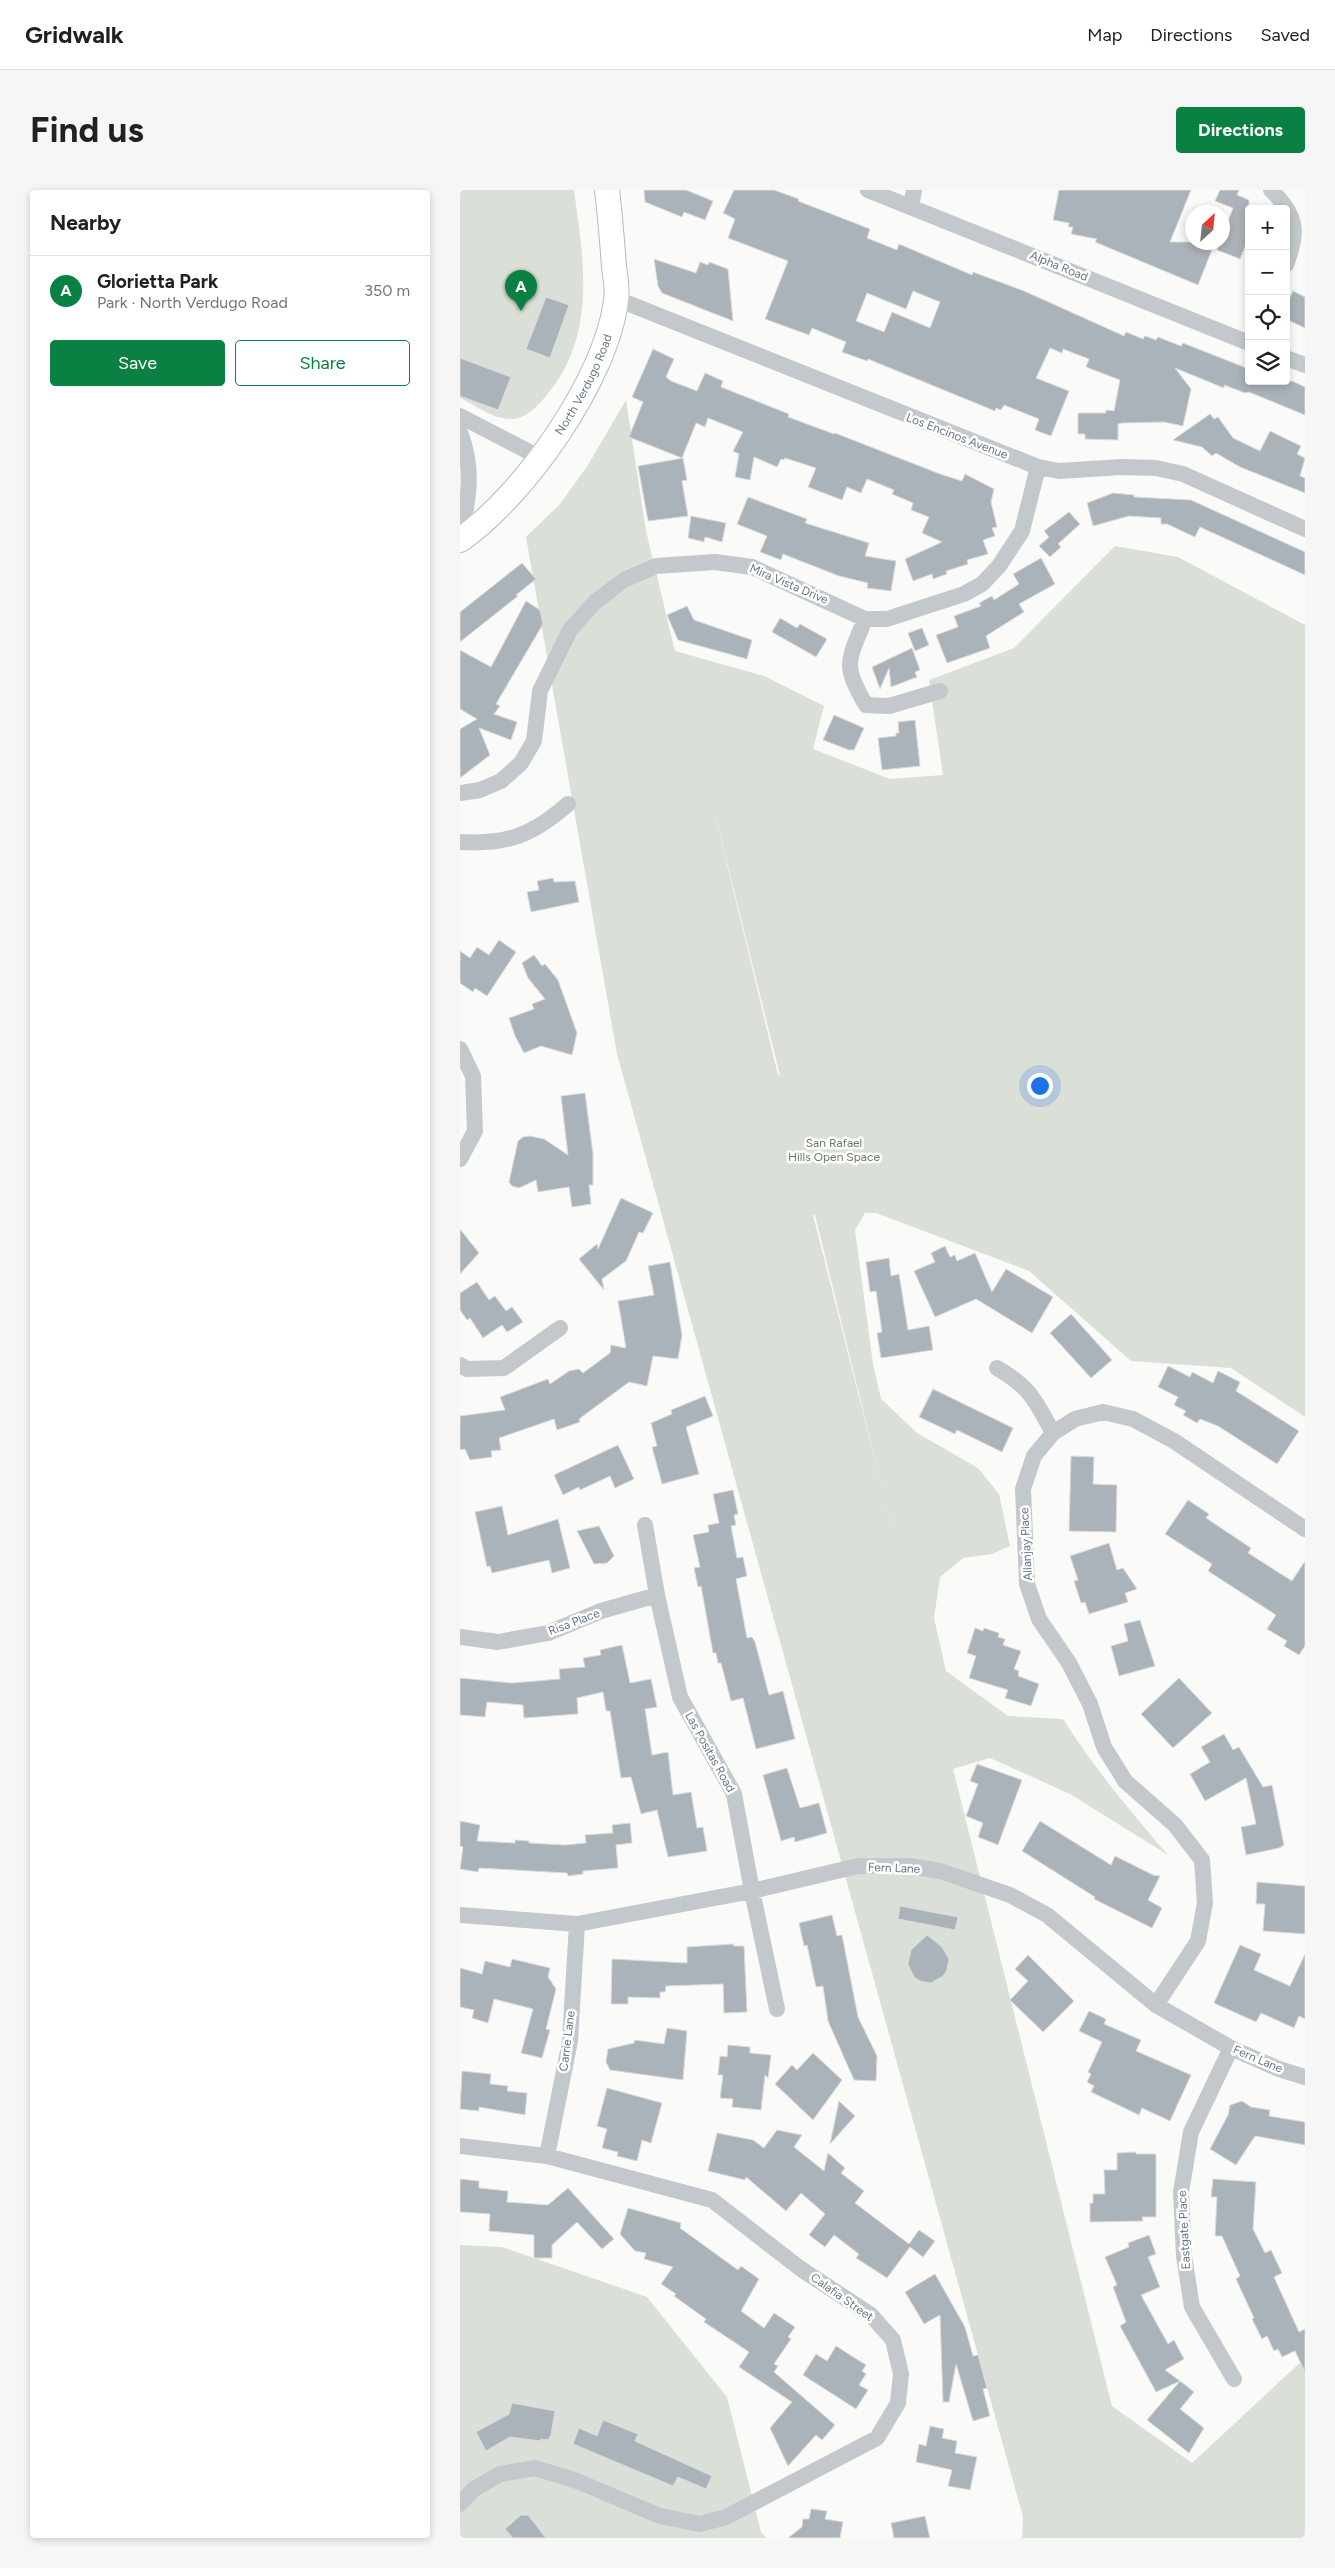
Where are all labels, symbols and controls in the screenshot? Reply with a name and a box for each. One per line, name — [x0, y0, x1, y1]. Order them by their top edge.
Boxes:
text: Gridwalk — [25, 20, 124, 49]
text: Map — [1087, 24, 1122, 46]
text: Directions — [1150, 24, 1232, 46]
text: Saved — [1260, 24, 1310, 46]
button: Directions — [1176, 107, 1305, 153]
text: Find us — [30, 109, 144, 151]
north arrow — [1185, 205, 1230, 250]
map controls — [1245, 205, 1290, 385]
button: + — [1245, 205, 1290, 250]
text: Nearby — [50, 210, 121, 235]
street label: Alpha Road — [1028, 248, 1090, 284]
button: − — [1245, 250, 1290, 295]
text: Glorietta Park — [97, 270, 218, 293]
pin: A — [505, 270, 537, 311]
text: A — [60, 281, 72, 300]
text: 350 m — [364, 281, 410, 300]
text: Park · North Verdugo Road — [97, 293, 288, 312]
button: locate — [1245, 295, 1290, 340]
street label: North Verdugo Road — [552, 332, 615, 438]
button: Save — [50, 340, 225, 386]
button: Share — [235, 340, 410, 386]
button: layers — [1245, 340, 1290, 385]
street label: Los Encinos Avenue — [904, 410, 1010, 462]
street label: Mira Vista Drive — [748, 561, 831, 607]
your location — [1027, 1073, 1053, 1099]
park label: San Rafael Hills Open Space — [788, 1136, 880, 1164]
street label: Allanjay Place — [1017, 1506, 1035, 1581]
street label: Risa Place — [546, 1606, 602, 1638]
street label: Las Positas Road — [682, 1709, 738, 1795]
street label: Fern Lane — [868, 1860, 921, 1876]
street label: Carrie Lane — [556, 2010, 578, 2072]
street label: Fern Lane — [1231, 2042, 1285, 2076]
street label: Eastgate Place — [1175, 2190, 1193, 2270]
street label: Calafia Street — [808, 2270, 876, 2324]

